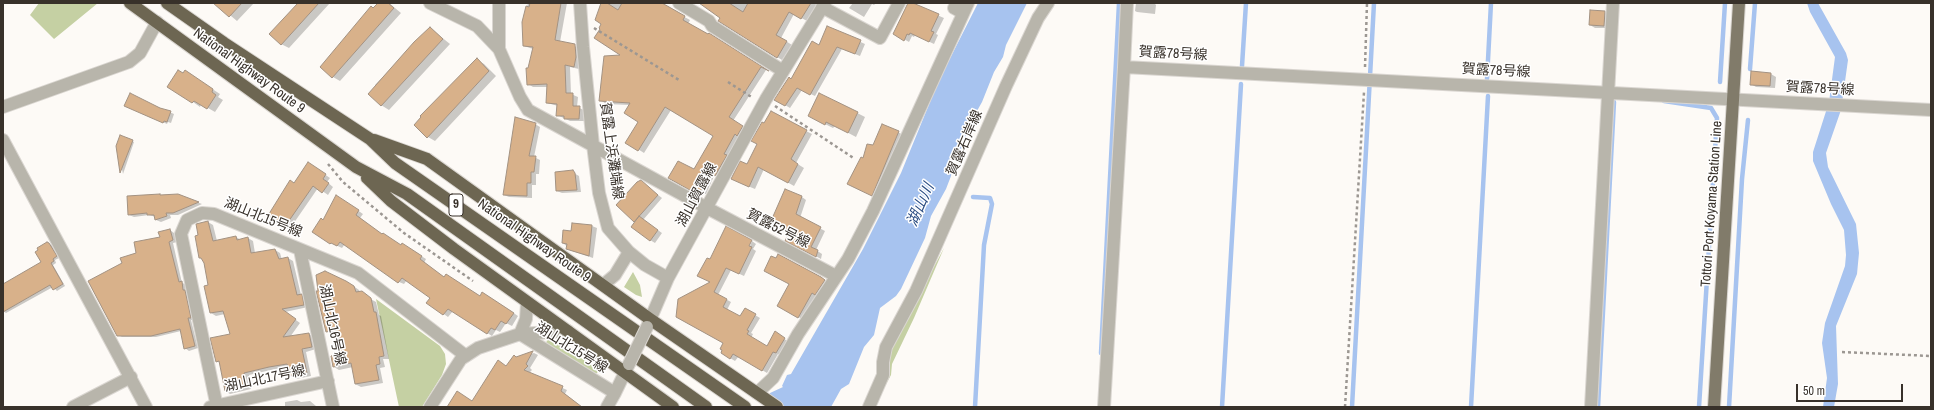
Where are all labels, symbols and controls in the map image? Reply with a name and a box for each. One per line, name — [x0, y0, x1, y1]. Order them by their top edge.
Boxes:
street label: National Highway Route 9 — [190, 25, 308, 117]
street label: 賀露78号線 — [1138, 44, 1208, 64]
street label: 賀露78号線 — [1461, 61, 1531, 81]
street label: 賀露78号線 — [1785, 79, 1855, 99]
street label: 賀露上浜灘端線 — [596, 101, 626, 201]
street label: 賀露右岸線 — [944, 108, 986, 178]
street label: Tottori Port Koyama Station Line — [1698, 120, 1726, 288]
street label: 湖山賀露線 — [673, 160, 721, 230]
water label: 湖山川 — [904, 181, 938, 229]
road number: 9 — [449, 194, 463, 216]
street label: 湖山北15号線 — [221, 195, 305, 241]
street label: National Highway Route 9 — [474, 196, 594, 286]
street label: 賀露52号線 — [744, 206, 812, 252]
street label: 湖山北16号線 — [315, 283, 349, 367]
street label: 湖山北15号線 — [531, 319, 611, 377]
street label: 湖山北17号線 — [223, 362, 307, 396]
scale bar — [1798, 376, 1905, 402]
text: 50 m — [1803, 383, 1825, 399]

